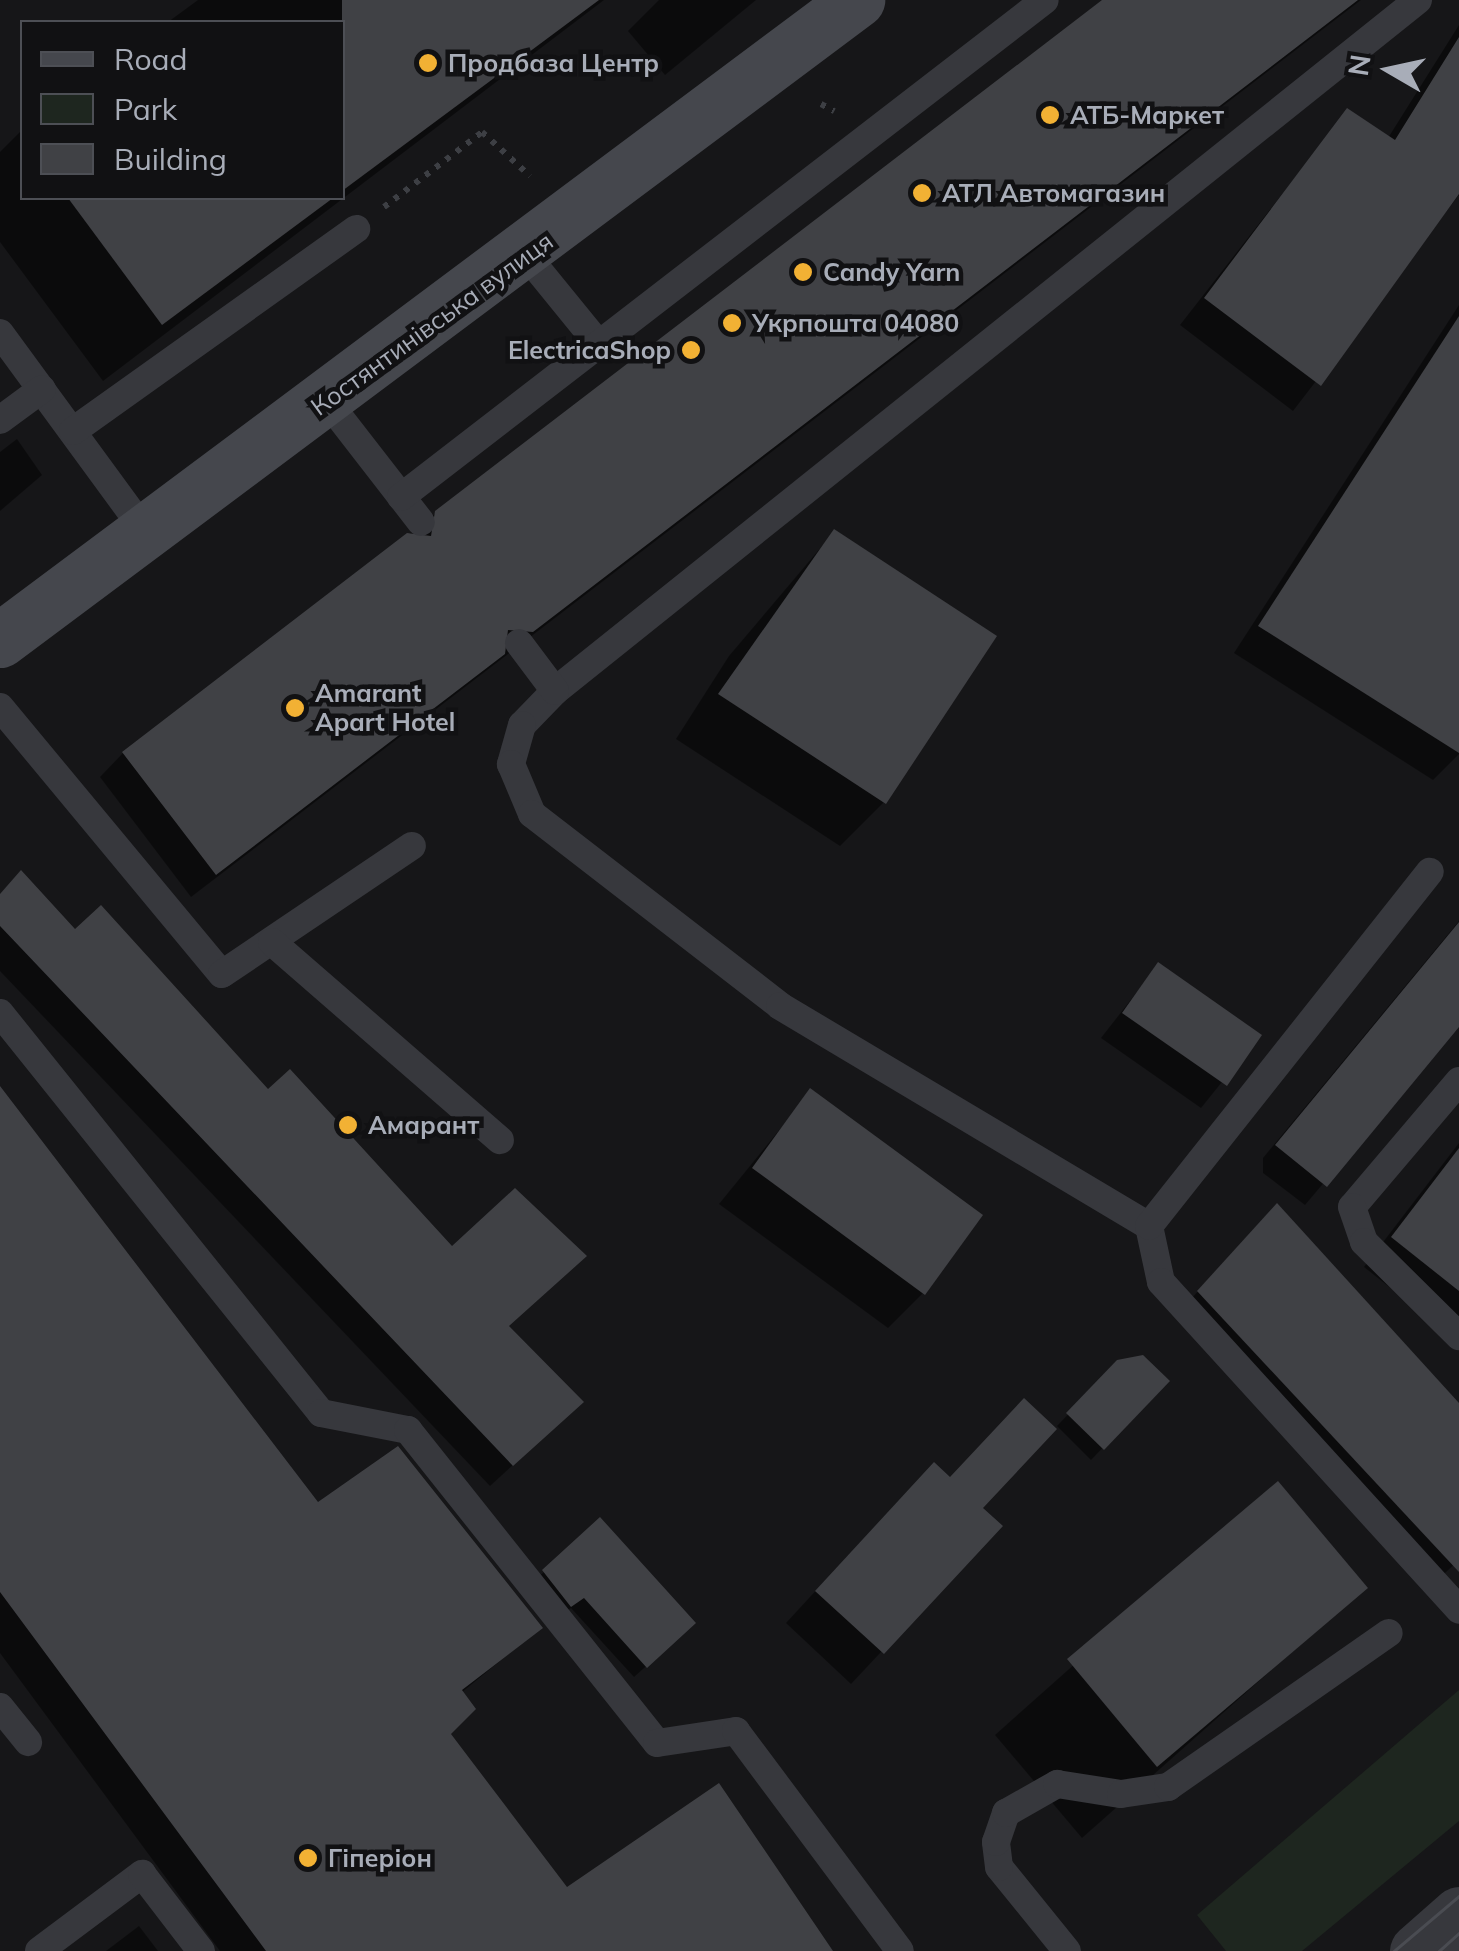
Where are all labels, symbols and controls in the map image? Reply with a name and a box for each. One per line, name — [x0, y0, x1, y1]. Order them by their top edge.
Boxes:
legend — [20, 20, 345, 200]
north arrow — [1339, 20, 1439, 120]
text: Road — [114, 40, 188, 78]
place label: Продбаза Центр — [448, 48, 659, 78]
marker: Продбаза Центр — [417, 52, 439, 74]
text: N — [1340, 52, 1378, 78]
text: Park — [114, 90, 177, 128]
place label: АТБ-Маркет — [1070, 100, 1224, 130]
marker: АТБ-Маркет — [1039, 104, 1061, 126]
text: Building — [114, 140, 227, 178]
place label: АТЛ Автомагазин — [942, 178, 1165, 208]
marker: АТЛ Автомагазин — [911, 182, 933, 204]
street label: Костянтинівська вулиця — [305, 226, 559, 422]
place label: Candy Yarn — [823, 257, 960, 287]
marker: Candy Yarn — [792, 261, 814, 283]
place label: Укрпошта 04080 — [752, 308, 959, 338]
marker: Укрпошта 04080 — [721, 312, 743, 334]
place label: ElectricaShop — [508, 335, 671, 365]
marker: ElectricaShop — [680, 339, 702, 361]
place label: Amarant Apart Hotel — [315, 679, 455, 738]
marker: Amarant Apart Hotel — [284, 697, 306, 719]
place label: Амарант — [368, 1110, 479, 1140]
marker: Амарант — [337, 1114, 359, 1136]
place label: Гіперіон — [328, 1843, 432, 1873]
marker: Гіперіон — [297, 1847, 319, 1869]

